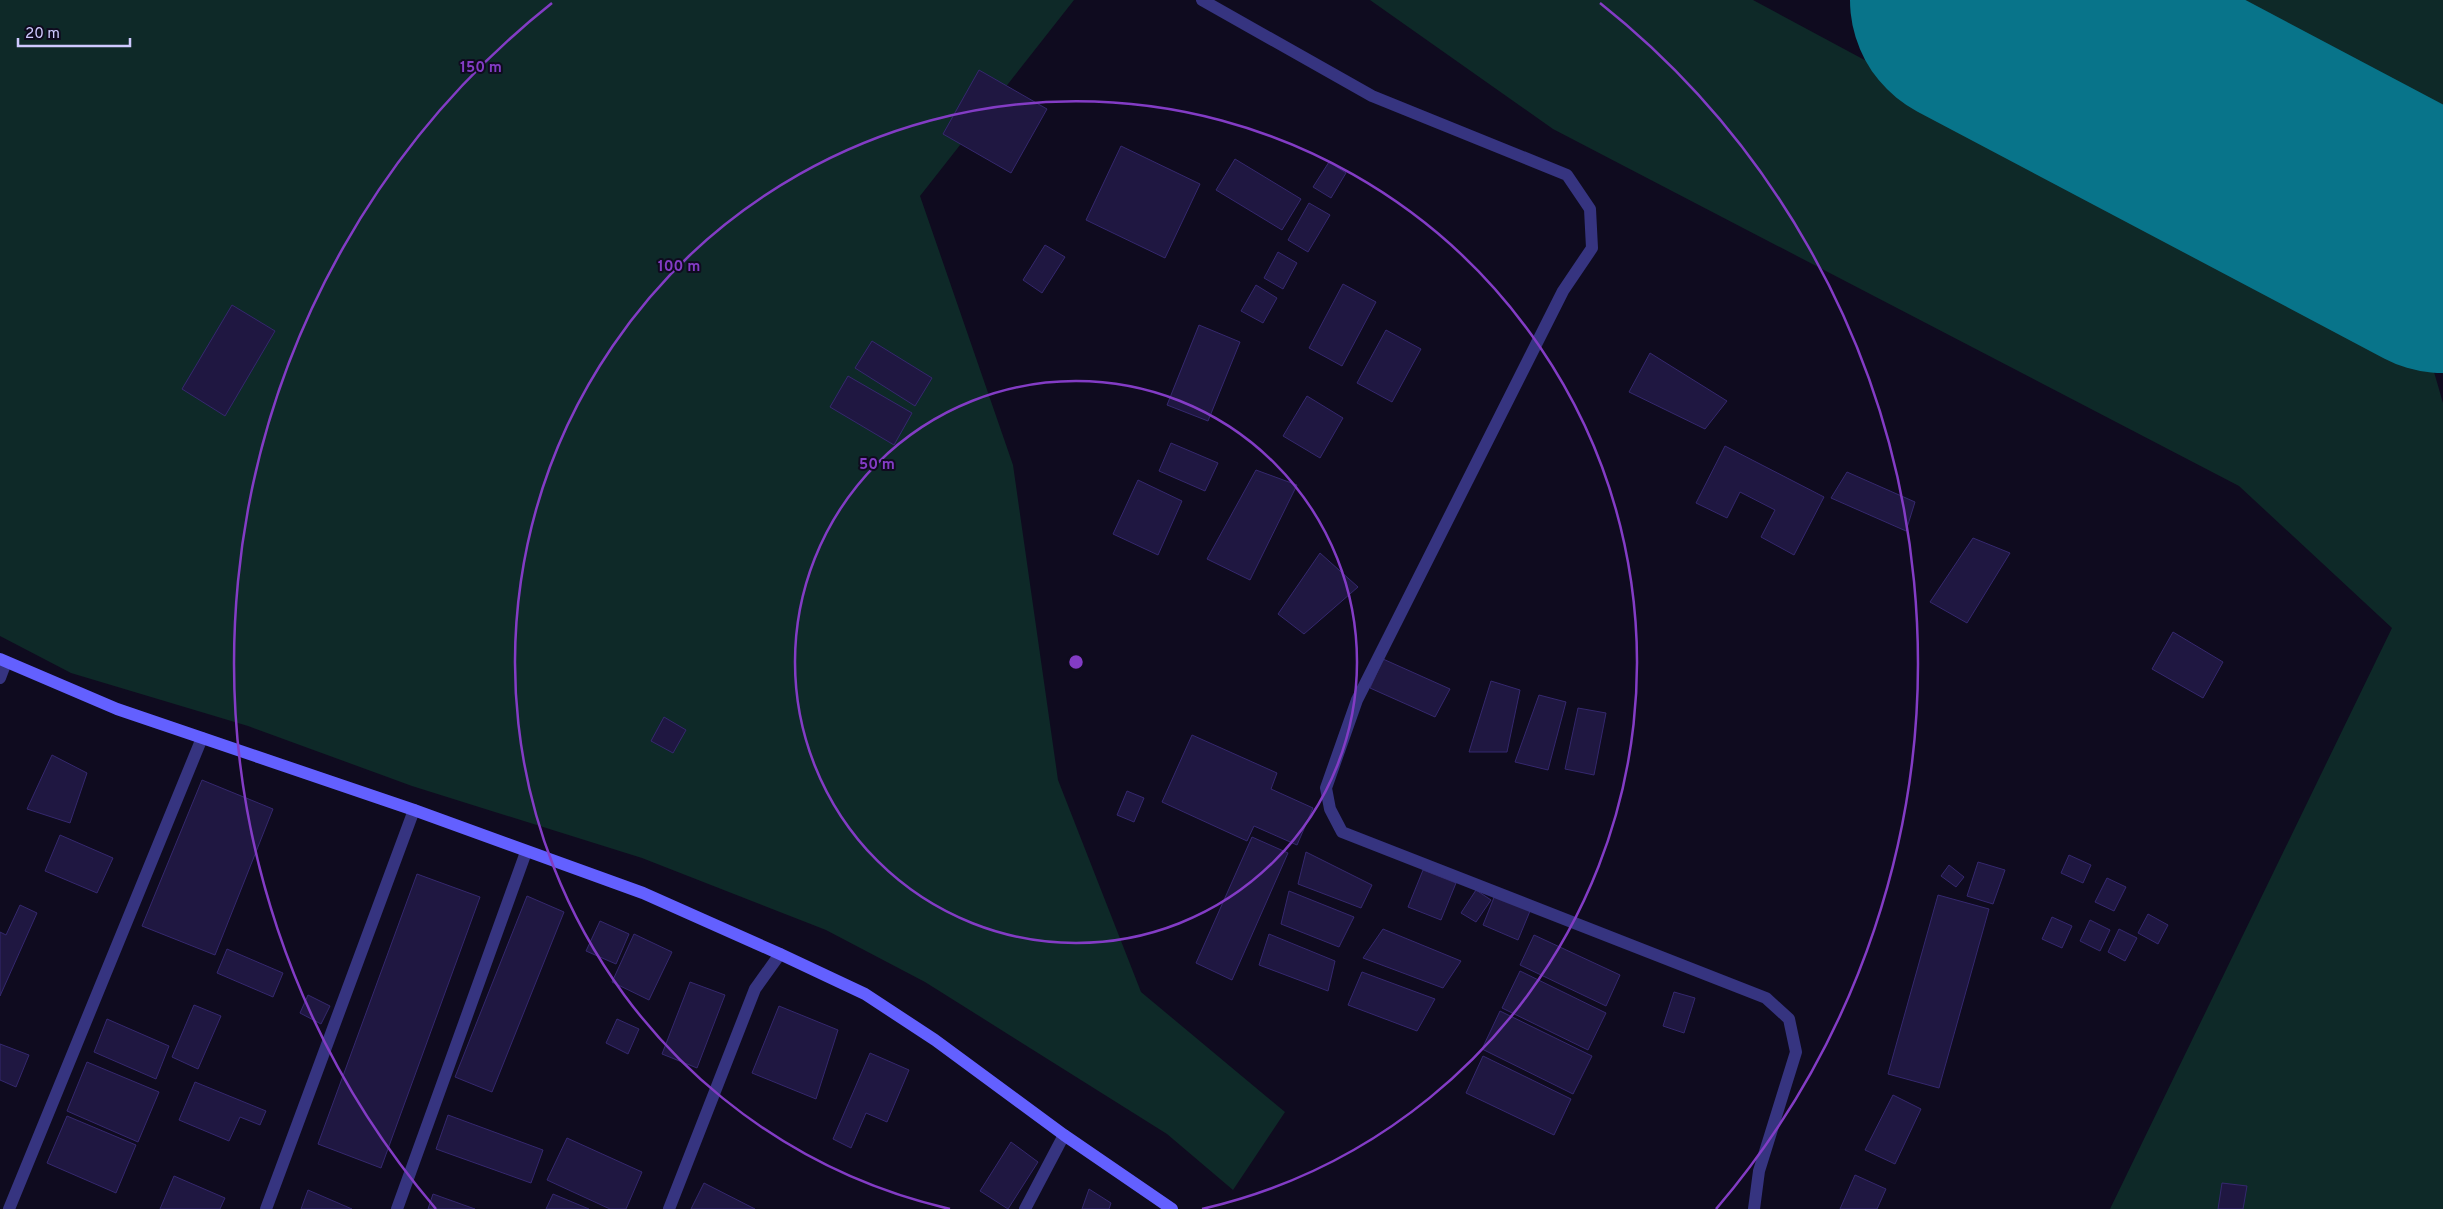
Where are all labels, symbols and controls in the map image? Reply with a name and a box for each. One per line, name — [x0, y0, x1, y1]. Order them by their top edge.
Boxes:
scale bar — [18, 15, 130, 47]
text: 20 m — [25, 25, 60, 44]
text: 150 m — [460, 59, 502, 78]
text: 100 m — [658, 258, 700, 277]
text: 50 m — [859, 456, 895, 475]
centre of rings — [1067, 653, 1085, 671]

